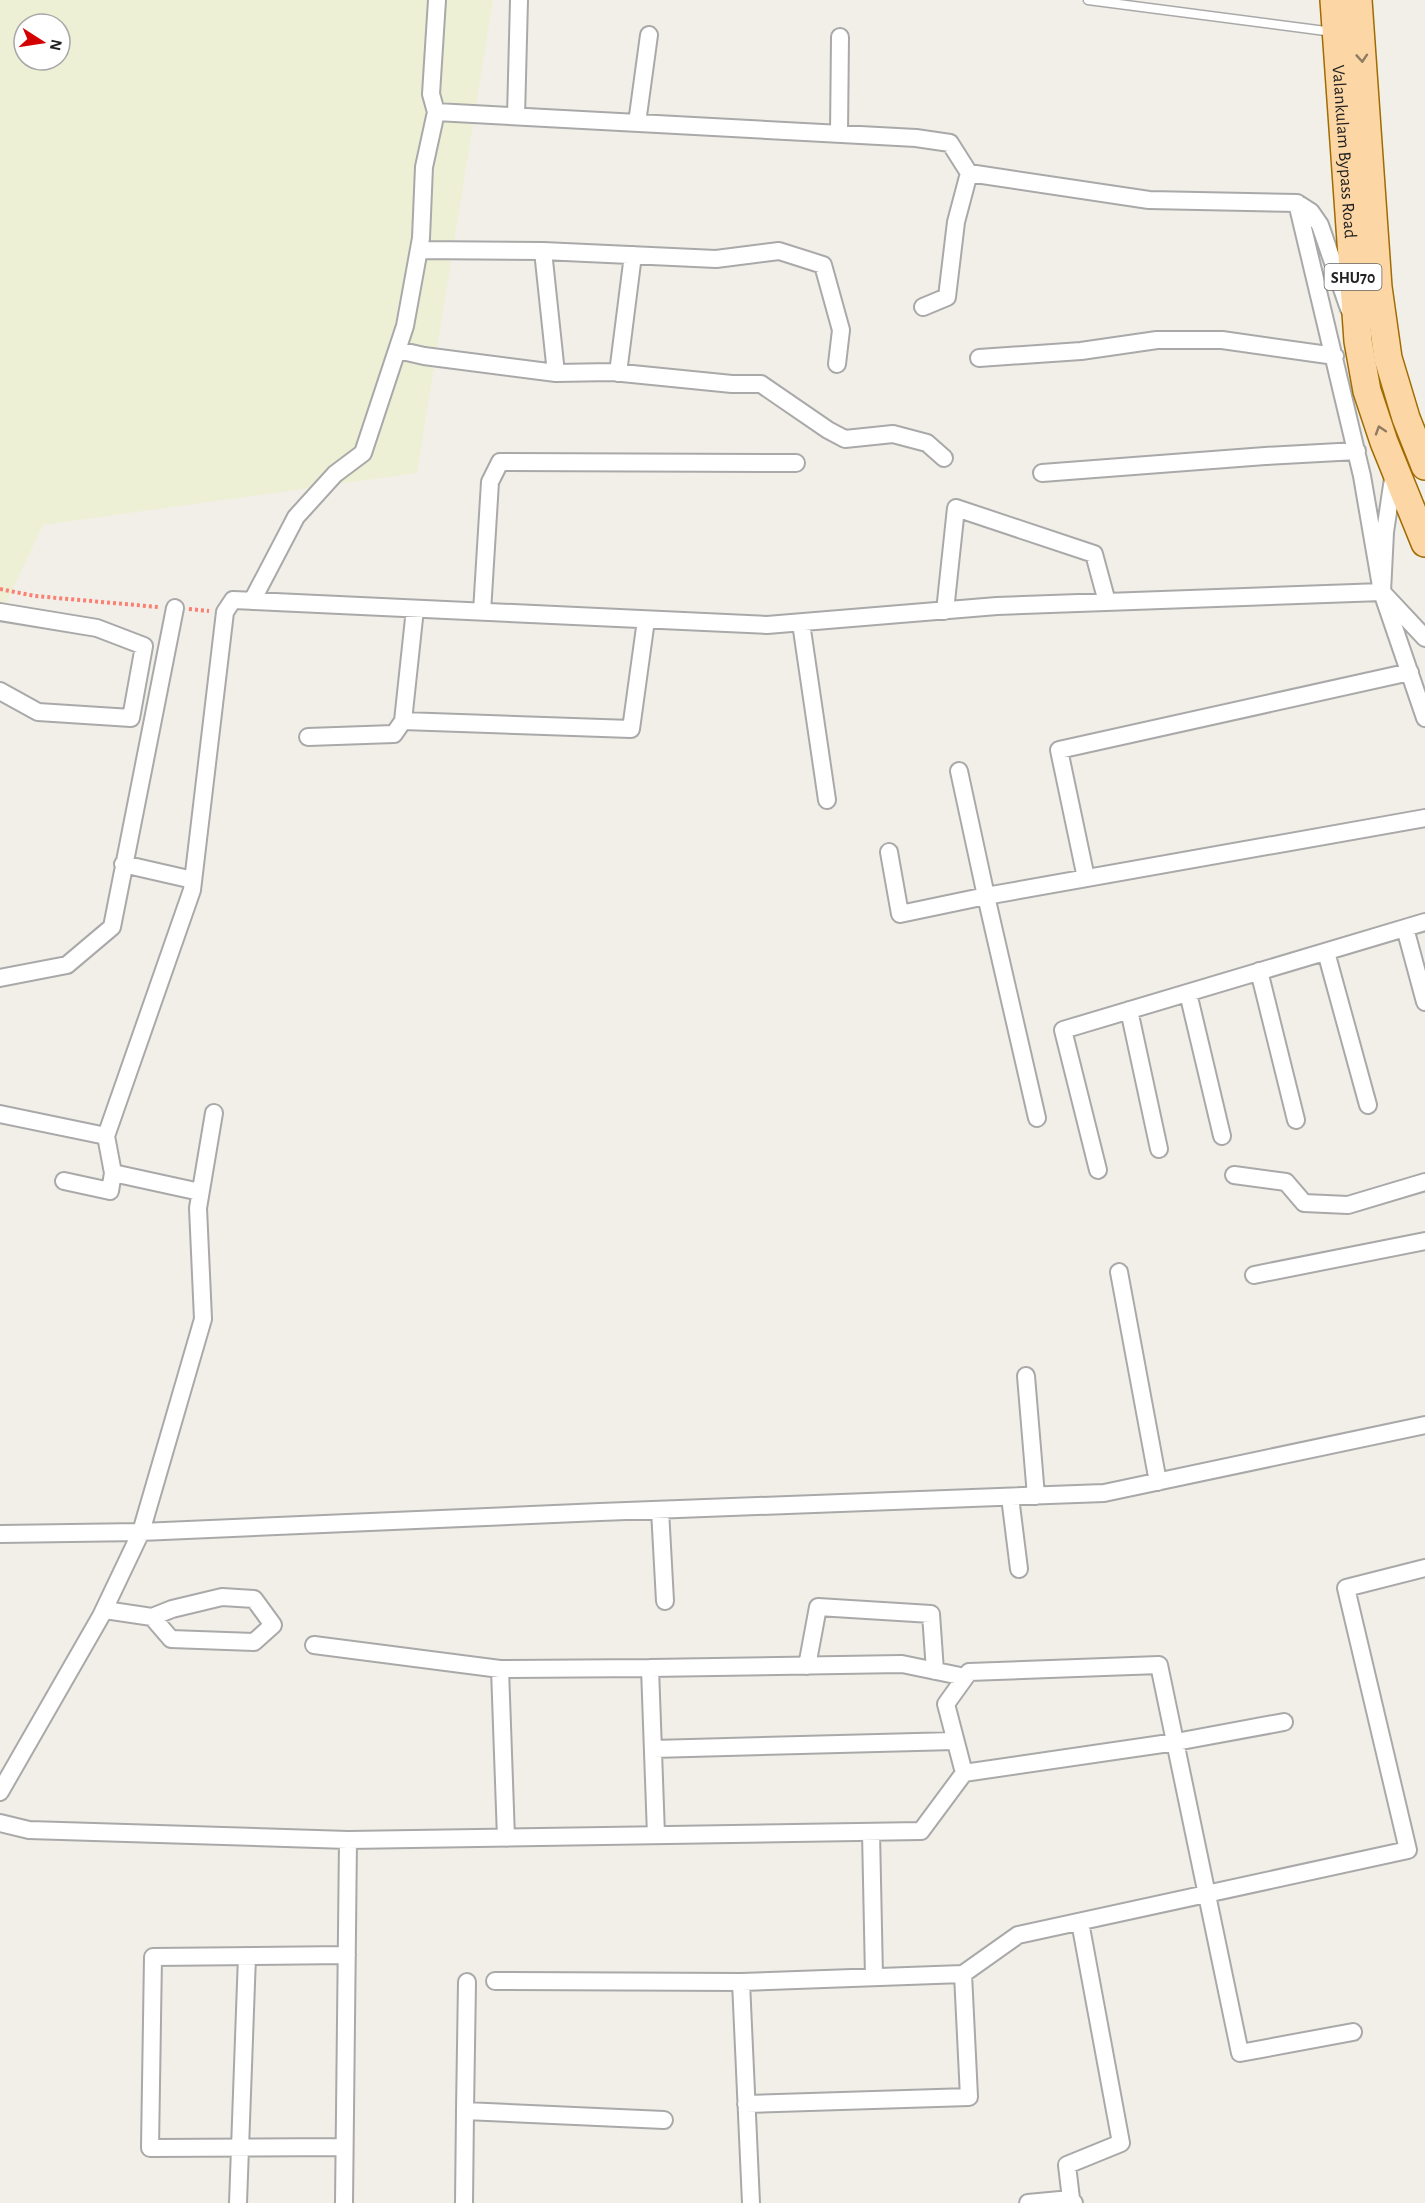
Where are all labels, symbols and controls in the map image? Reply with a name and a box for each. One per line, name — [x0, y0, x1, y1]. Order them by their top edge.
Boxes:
north arrow — [12, 12, 72, 72]
text: N — [47, 38, 65, 52]
one-way arrow — [1355, 54, 1368, 63]
street label: Valankulam Bypass Road — [1329, 64, 1359, 239]
road number: SHU70 — [1324, 264, 1382, 290]
one-way arrow — [1375, 425, 1387, 436]

